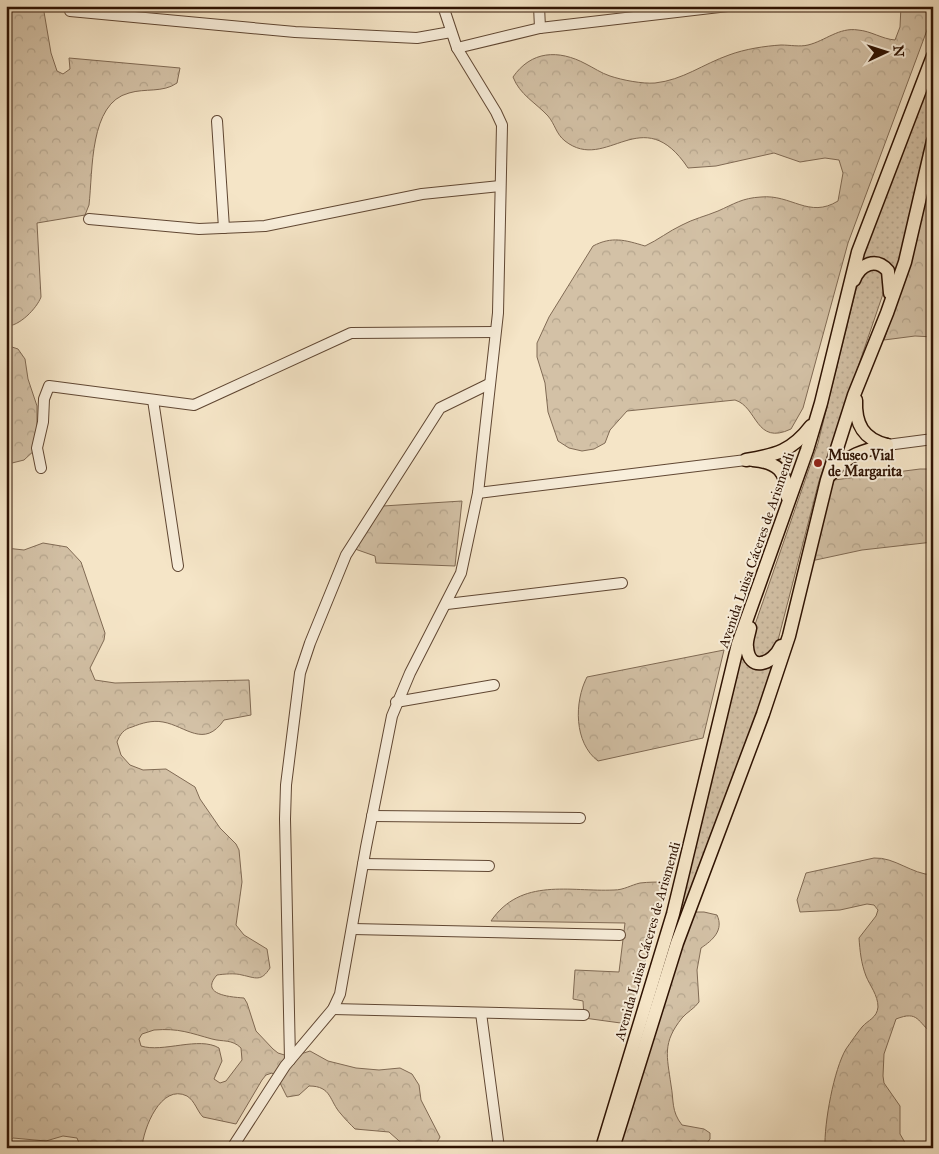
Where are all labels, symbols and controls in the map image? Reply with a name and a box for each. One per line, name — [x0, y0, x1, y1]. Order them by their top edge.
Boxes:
north arrow — [862, 28, 912, 78]
text: N — [890, 45, 907, 58]
place label: Museo Vial de Margarita — [828, 447, 903, 481]
street label: Avenida Luisa Cáceres de Arismendi — [715, 450, 798, 651]
marker: Museo Vial de Margarita — [812, 457, 824, 469]
street label: Avenida Luisa Cáceres de Arismendi — [611, 840, 684, 1043]

